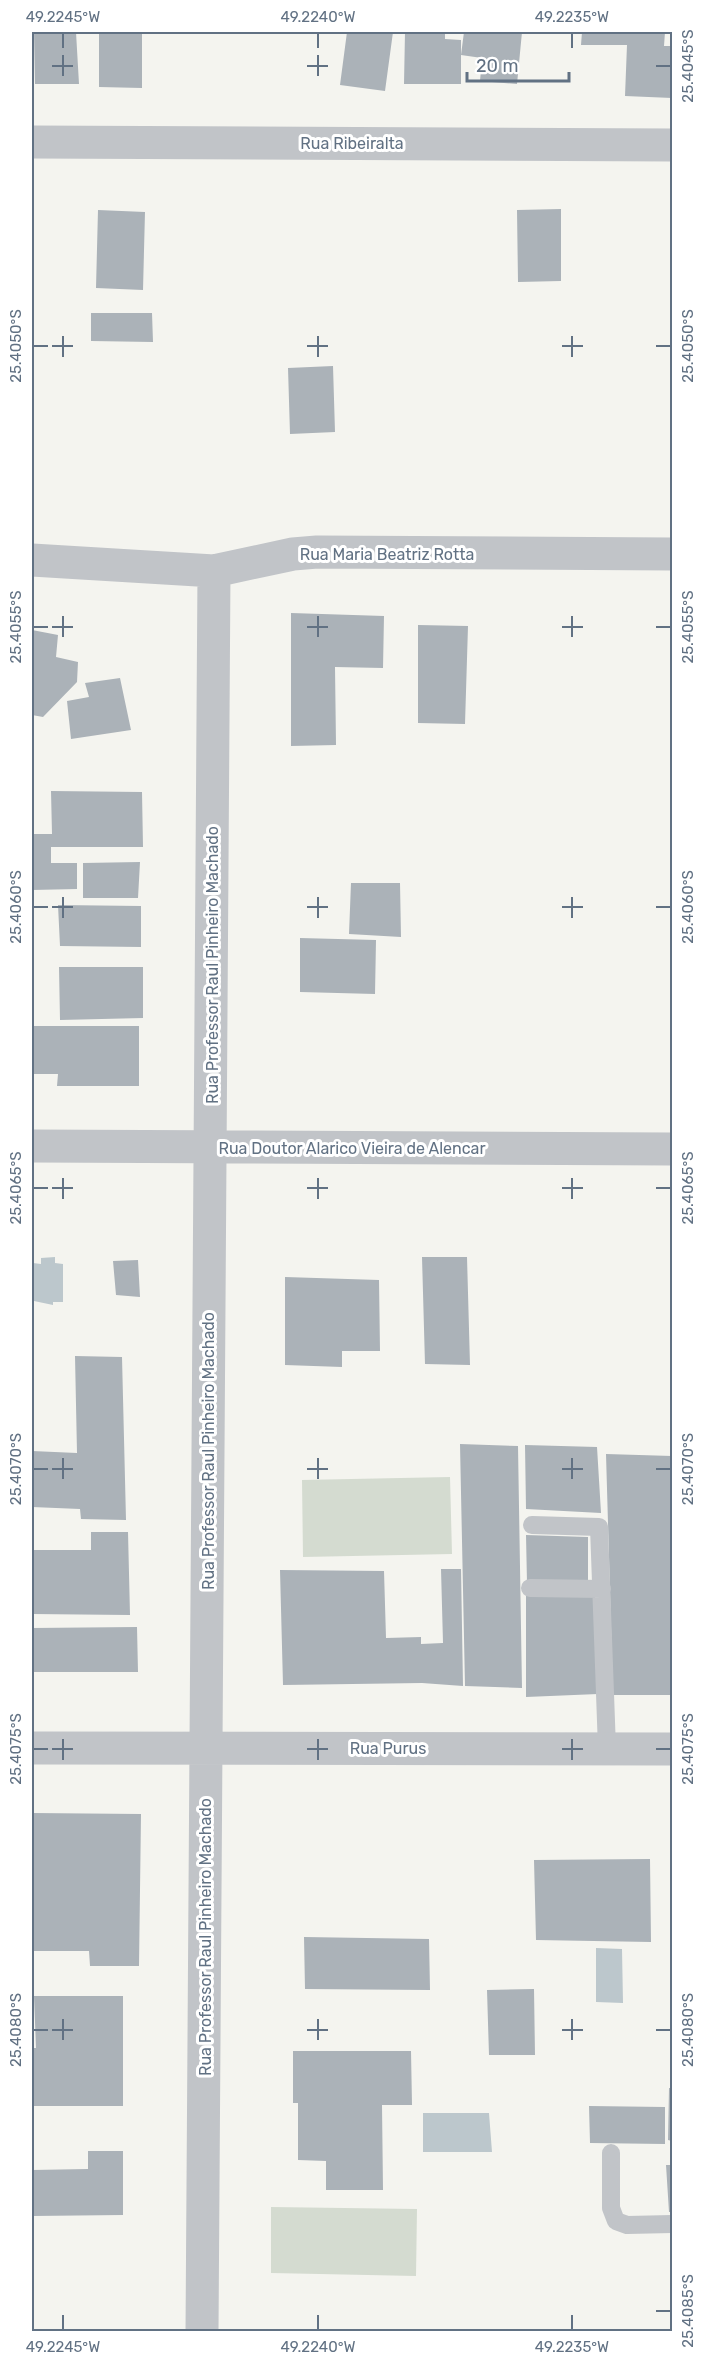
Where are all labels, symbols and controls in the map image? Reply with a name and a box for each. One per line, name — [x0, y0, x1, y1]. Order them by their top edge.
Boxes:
text: 49.2245°W — [26, 8, 100, 26]
text: 49.2240°W — [280, 8, 356, 26]
text: 49.2235°W — [535, 8, 609, 26]
text: 25.4045°S — [679, 29, 697, 103]
scale bar — [467, 45, 569, 83]
text: 20 m — [476, 55, 518, 77]
street label: Rua Ribeiralta — [300, 134, 404, 153]
text: 25.4050°S — [7, 309, 25, 383]
text: 25.4050°S — [679, 309, 697, 383]
street label: Rua Maria Beatriz Rotta — [300, 545, 474, 564]
text: 25.4055°S — [7, 591, 25, 663]
text: 25.4055°S — [679, 591, 697, 663]
street label: Rua Professor Raul Pinheiro Machado — [203, 826, 222, 1104]
text: 25.4060°S — [7, 870, 25, 944]
text: 25.4060°S — [679, 870, 697, 944]
street label: Rua Doutor Alarico Vieira de Alencar — [218, 1139, 486, 1158]
text: 25.4065°S — [7, 1151, 25, 1225]
text: 25.4065°S — [679, 1151, 697, 1225]
street label: Rua Professor Raul Pinheiro Machado — [199, 1312, 218, 1590]
text: 25.4070°S — [7, 1433, 25, 1505]
text: 25.4070°S — [679, 1433, 697, 1505]
text: 25.4075°S — [7, 1713, 25, 1785]
text: 25.4075°S — [679, 1713, 697, 1785]
street label: Rua Purus — [350, 1739, 426, 1758]
street label: Rua Professor Raul Pinheiro Machado — [196, 1798, 215, 2076]
text: 25.4080°S — [7, 1993, 25, 2067]
text: 25.4080°S — [679, 1993, 697, 2067]
text: 25.4085°S — [679, 2274, 697, 2348]
text: 49.2245°W — [26, 2338, 100, 2356]
text: 49.2240°W — [280, 2338, 356, 2356]
text: 49.2235°W — [535, 2338, 609, 2356]

